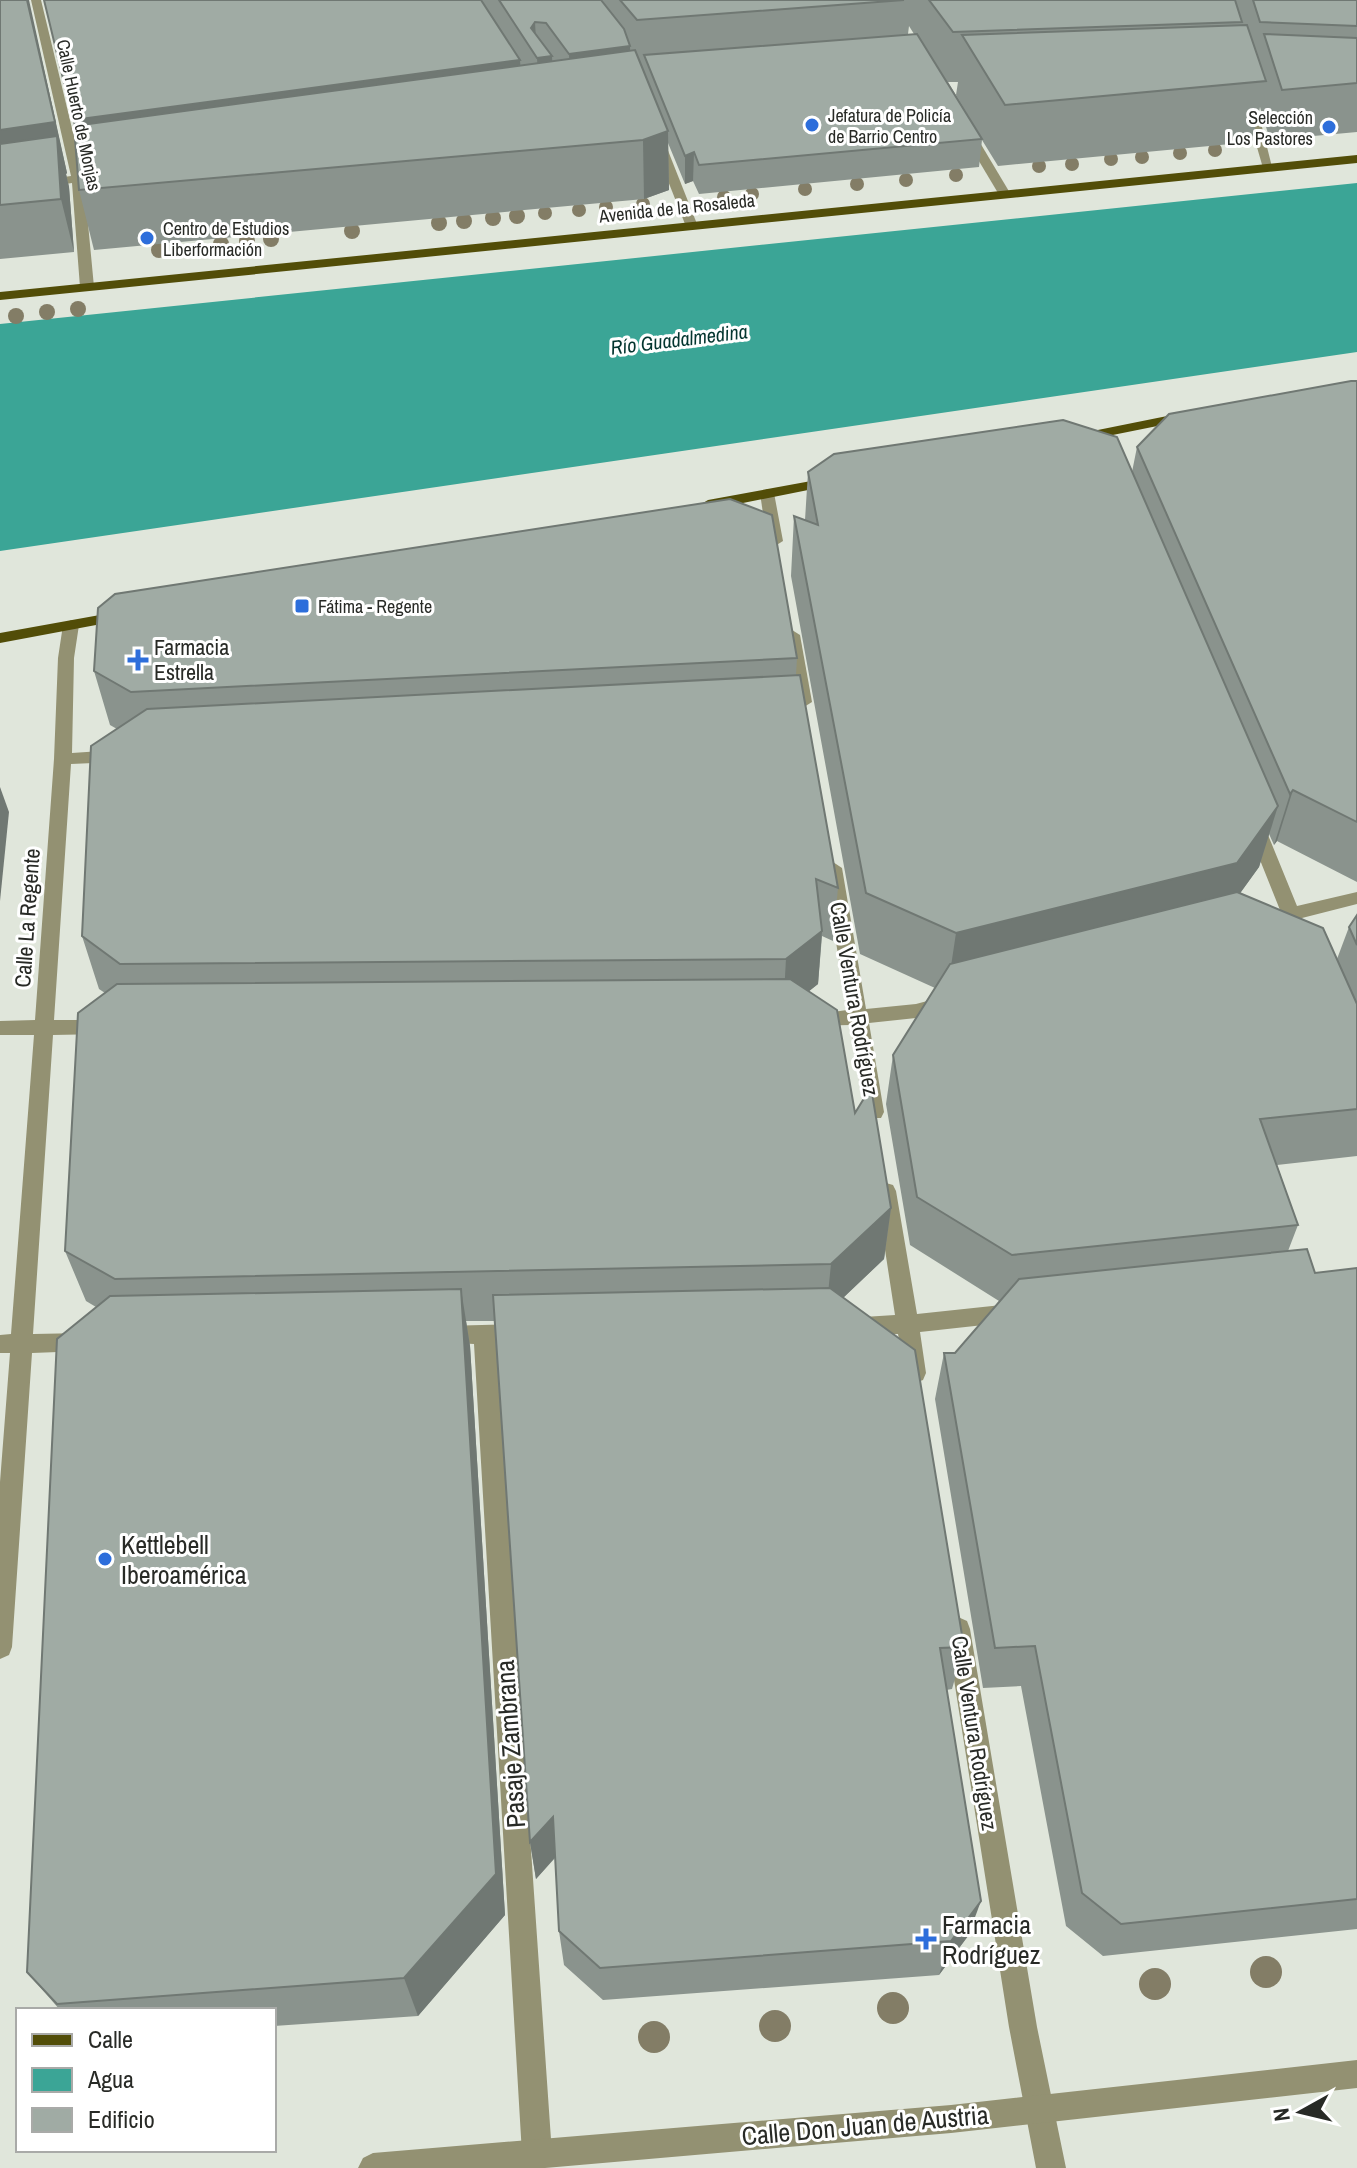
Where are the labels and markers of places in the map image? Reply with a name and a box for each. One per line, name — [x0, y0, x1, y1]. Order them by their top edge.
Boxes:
place label: Jefatura de Policía de Barrio Centro — [828, 103, 951, 149]
place label: Selección Los Pastores — [1227, 105, 1313, 151]
marker: Jefatura de Policía de Barrio Centro — [803, 116, 821, 134]
marker: Selección Los Pastores — [1320, 118, 1338, 136]
place label: Centro de Estudios Liberformación — [163, 216, 289, 262]
marker: Centro de Estudios Liberformación — [138, 229, 156, 247]
place label: Fátima - Regente — [318, 594, 432, 619]
marker: Fátima - Regente — [293, 597, 311, 615]
place label: Farmacia Estrella — [154, 632, 229, 687]
marker: Farmacia Estrella — [129, 651, 147, 669]
place label: Kettlebell Iberoamérica — [121, 1527, 247, 1592]
marker: Kettlebell Iberoamérica — [96, 1550, 114, 1568]
place label: Farmacia Rodríguez — [942, 1907, 1040, 1972]
marker: Farmacia Rodríguez — [917, 1930, 935, 1948]

